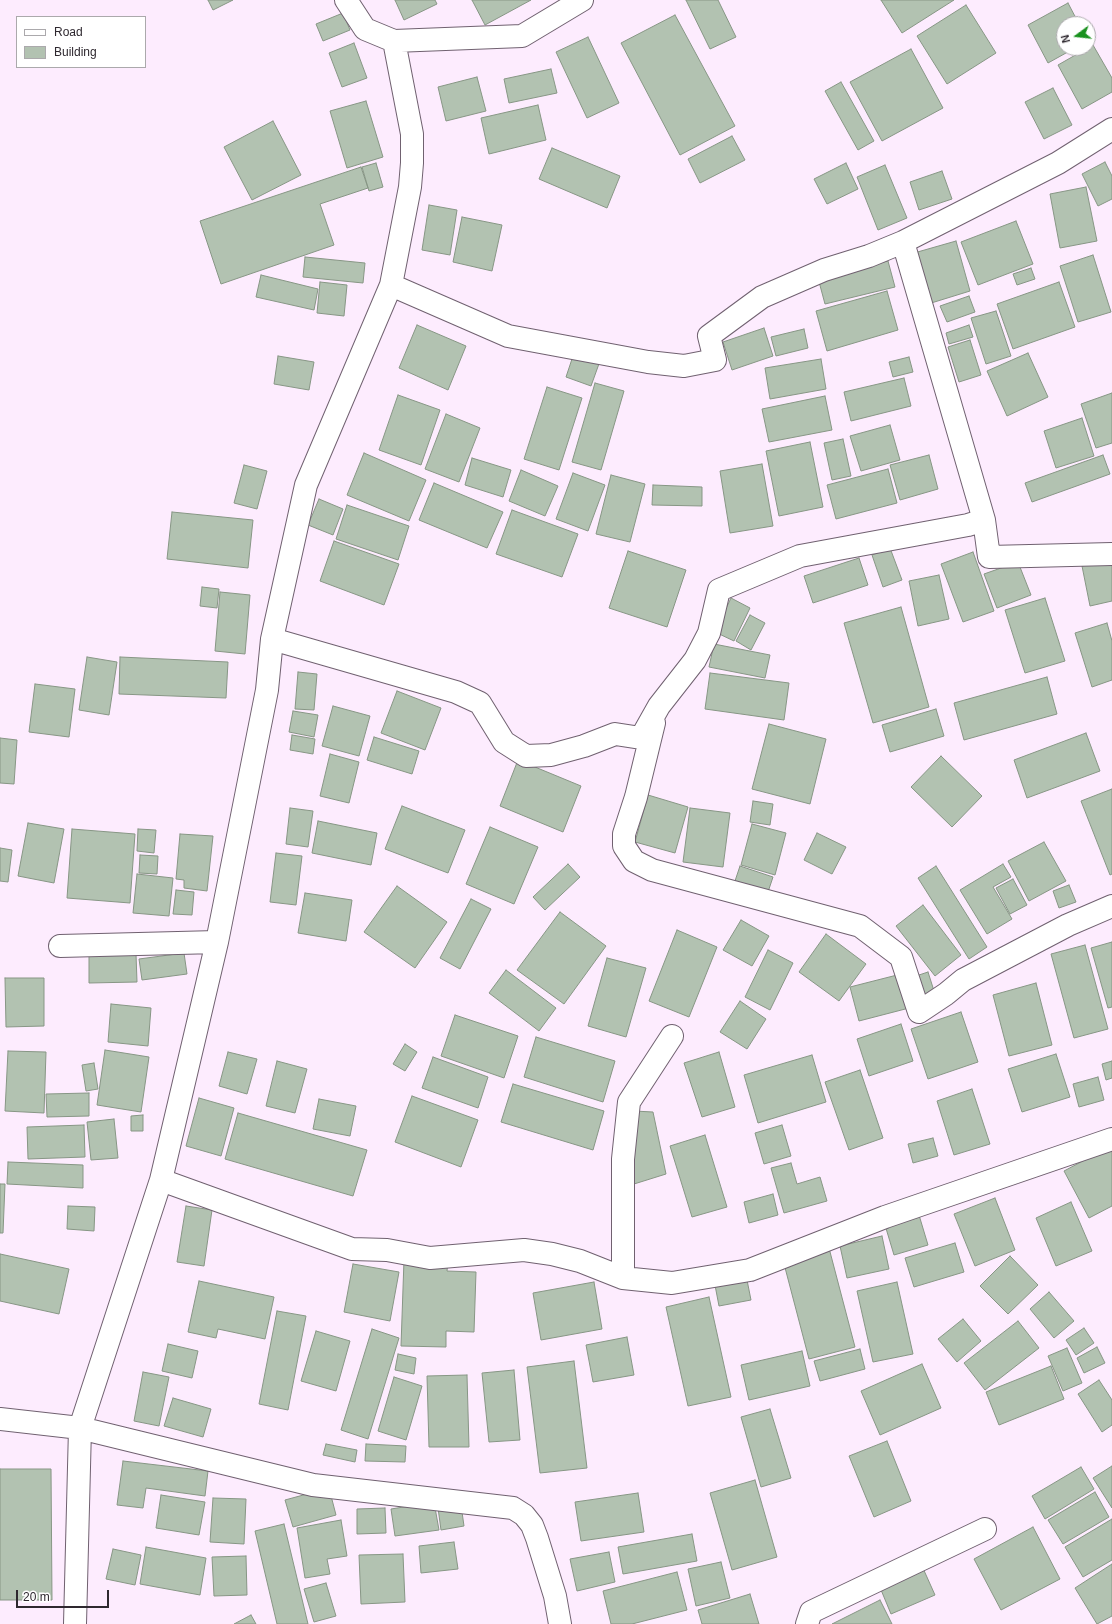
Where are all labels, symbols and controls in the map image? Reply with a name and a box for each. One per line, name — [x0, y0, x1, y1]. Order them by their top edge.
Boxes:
legend — [16, 16, 146, 68]
north arrow — [1056, 16, 1096, 56]
text: Road — [54, 25, 83, 39]
text: N — [1059, 33, 1072, 44]
text: Building — [54, 45, 97, 59]
scale bar — [18, 1582, 111, 1608]
text: 20 m — [23, 1590, 50, 1604]

